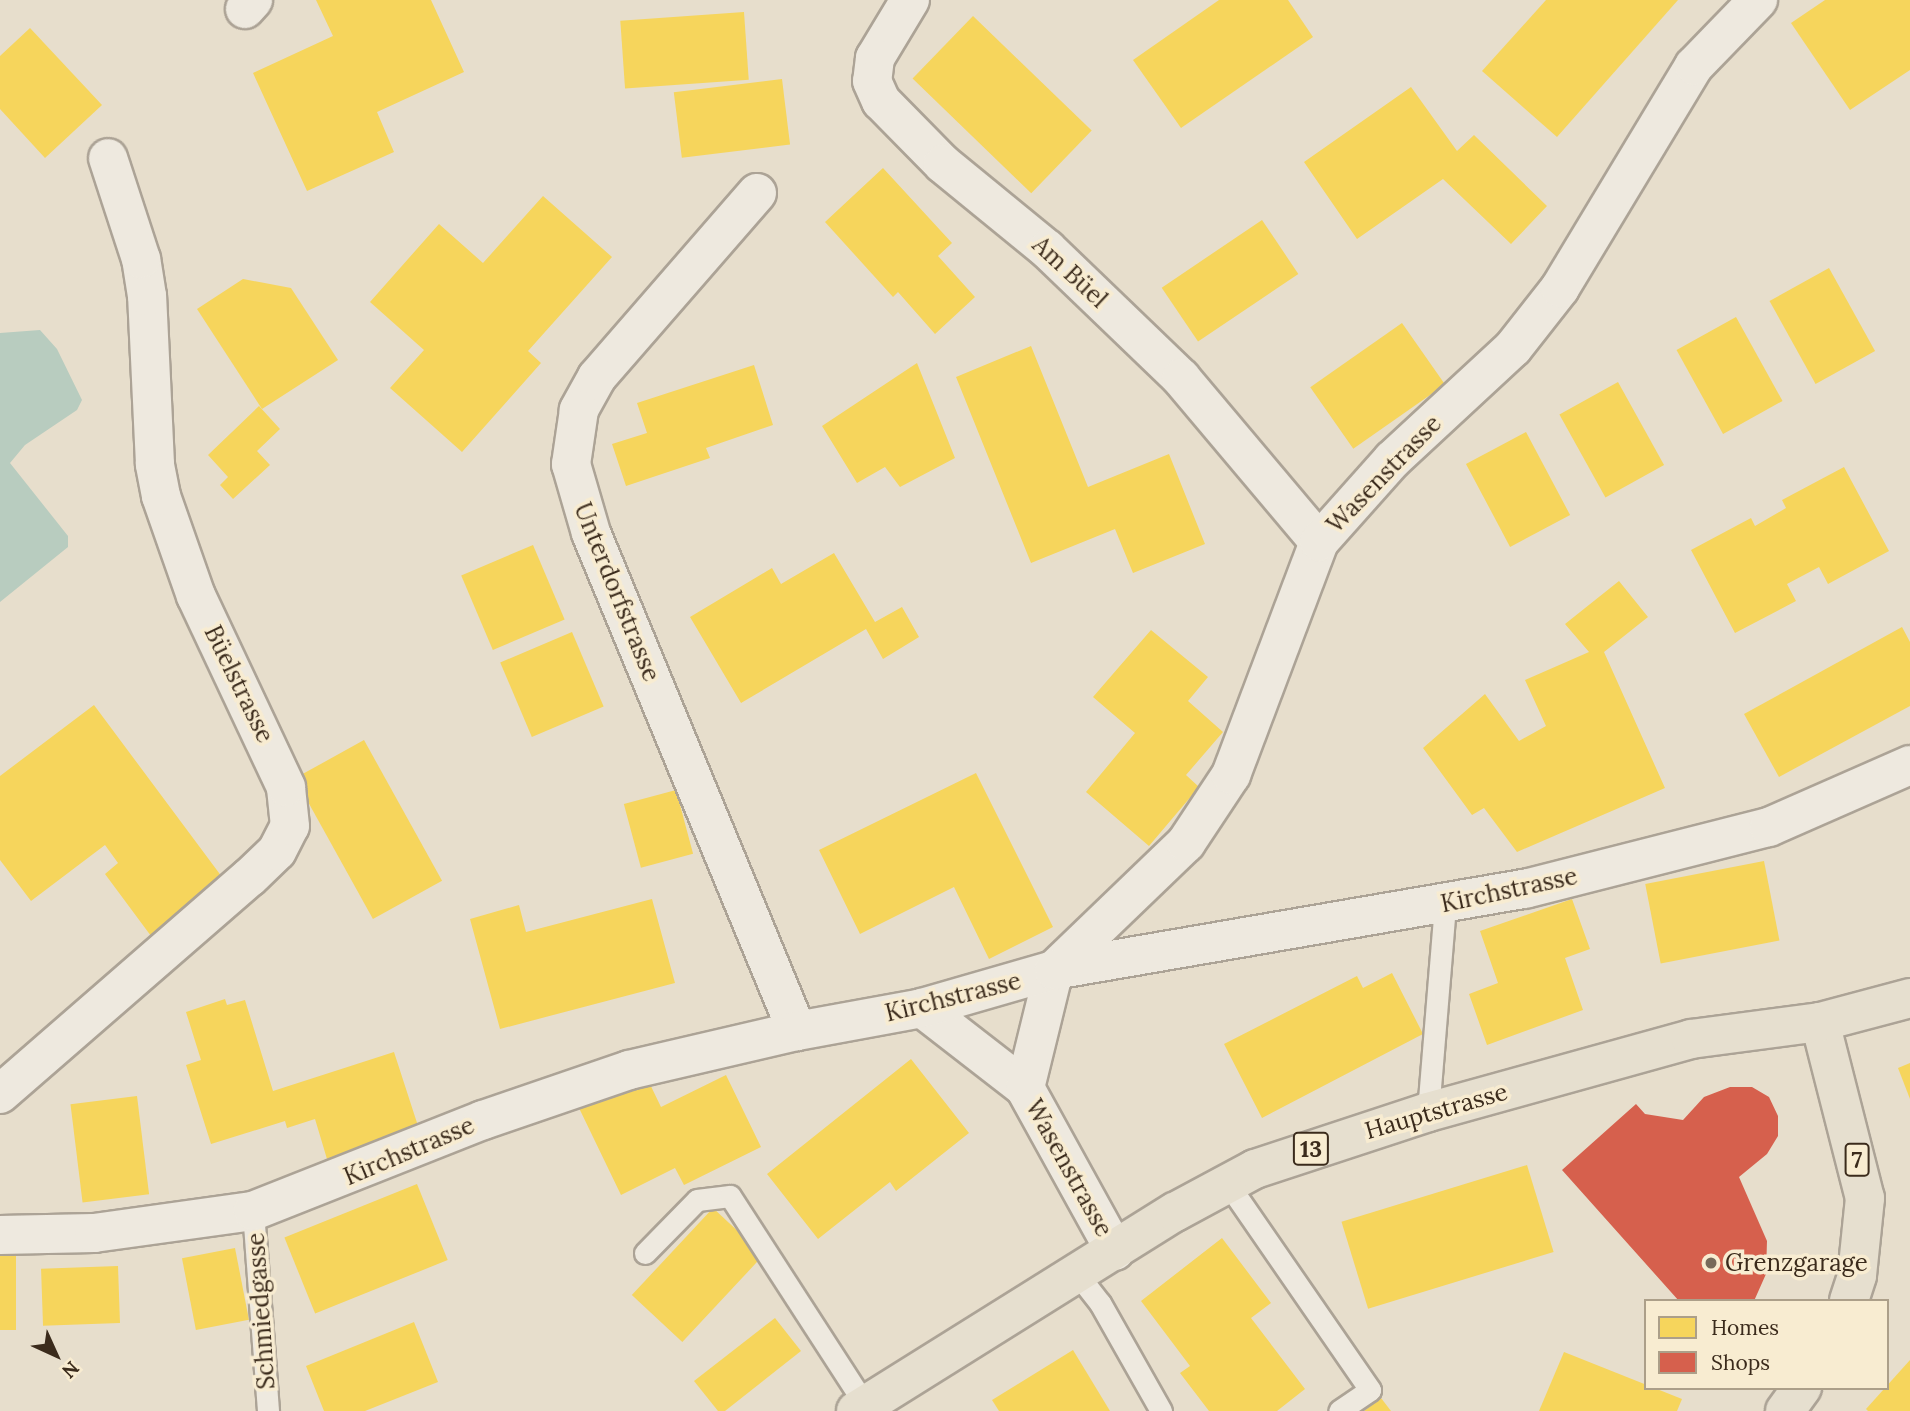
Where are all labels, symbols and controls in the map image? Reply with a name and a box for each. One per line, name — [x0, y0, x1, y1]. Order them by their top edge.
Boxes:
street label: Am Büel — [1027, 230, 1113, 314]
street label: Wasenstrasse — [1321, 409, 1447, 539]
street label: Unterdorfstrasse — [568, 498, 666, 686]
street label: Büelstrasse — [198, 621, 280, 747]
street label: Kirchstrasse — [1438, 861, 1580, 919]
street label: Kirchstrasse — [882, 966, 1024, 1028]
street label: Hauptstrasse — [1361, 1077, 1511, 1145]
street label: Wasenstrasse — [1019, 1094, 1119, 1242]
street label: Kirchstrasse — [340, 1111, 478, 1191]
road number: 13 — [1292, 1130, 1330, 1168]
road number: 7 — [1843, 1140, 1871, 1180]
street label: Schmiedgasse — [241, 1232, 281, 1390]
place label: Grenzgarage — [1725, 1249, 1868, 1277]
marker: Grenzgarage — [1703, 1255, 1719, 1271]
legend — [1644, 1299, 1889, 1390]
text: Homes — [1711, 1314, 1779, 1341]
north arrow — [21, 1320, 91, 1390]
text: Shops — [1711, 1349, 1770, 1376]
text: N — [57, 1356, 85, 1384]

